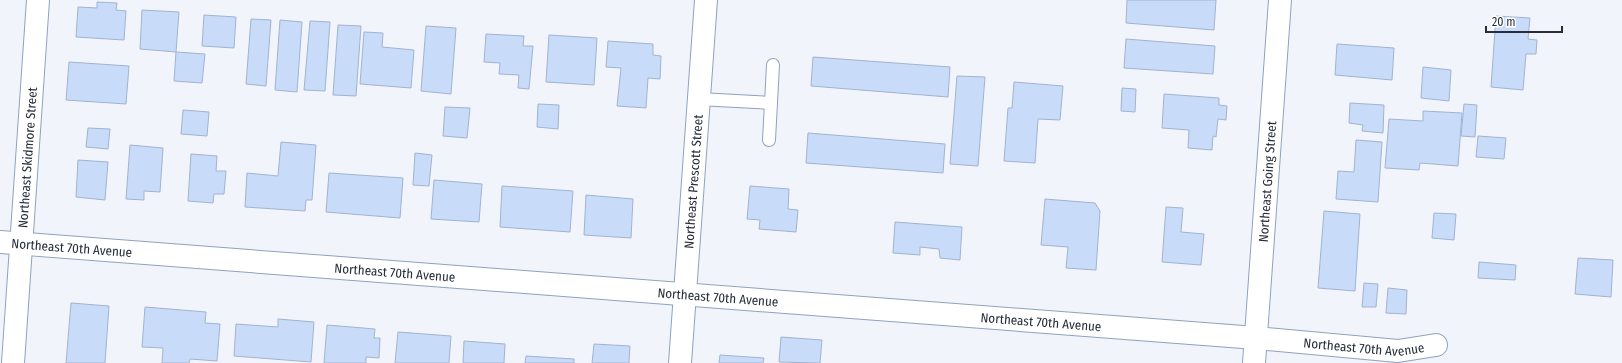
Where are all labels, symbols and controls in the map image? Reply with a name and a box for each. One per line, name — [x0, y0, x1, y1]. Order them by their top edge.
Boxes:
scale bar — [1486, 8, 1562, 34]
text: 20 m — [1492, 15, 1516, 29]
street label: Northeast Skidmore Street — [15, 86, 40, 228]
street label: Northeast Prescott Street — [681, 113, 706, 249]
street label: Northeast Going Street — [1256, 120, 1279, 243]
street label: Northeast 70th Avenue — [11, 236, 133, 260]
street label: Northeast 70th Avenue — [334, 261, 456, 285]
street label: Northeast 70th Avenue — [657, 285, 779, 309]
street label: Northeast 70th Avenue — [980, 310, 1102, 334]
street label: Northeast 70th Avenue — [1303, 335, 1425, 359]

